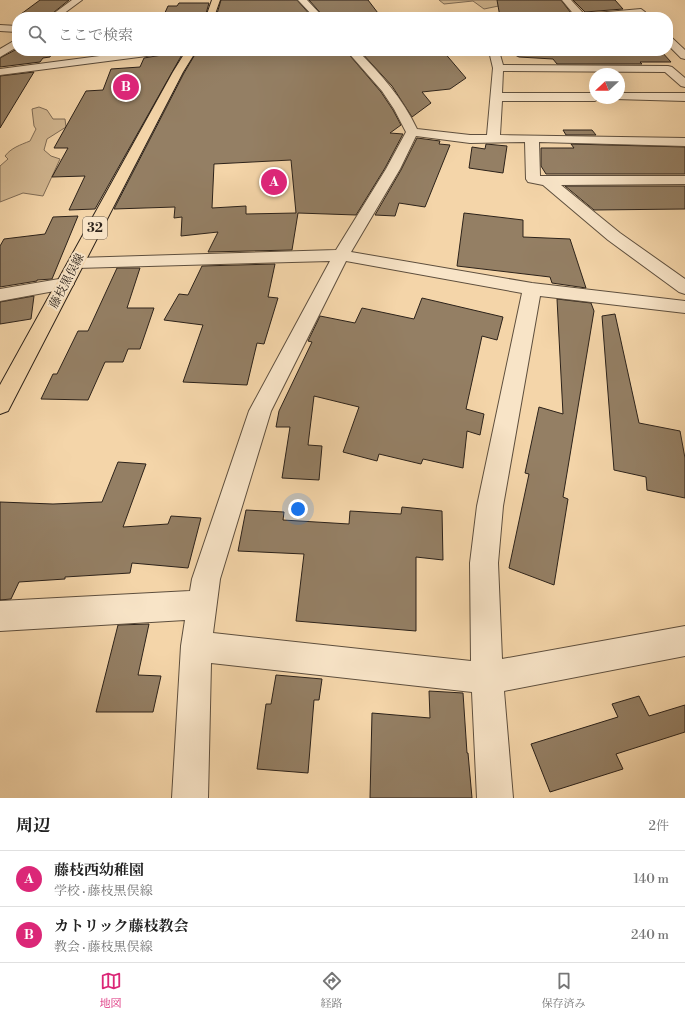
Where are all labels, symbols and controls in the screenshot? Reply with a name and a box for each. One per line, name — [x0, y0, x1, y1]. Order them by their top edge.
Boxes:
search box — [12, 12, 673, 56]
icon: search — [26, 23, 48, 45]
text: ここで検索 — [58, 26, 133, 45]
north arrow — [589, 68, 625, 104]
pin: B — [113, 72, 139, 102]
pin: A — [261, 167, 287, 197]
road number: 32 — [83, 217, 107, 239]
street label: 藤枝黒俣線 — [46, 251, 88, 311]
your location — [288, 499, 308, 519]
text: 周辺 — [16, 815, 50, 837]
text: 2件 — [649, 818, 669, 834]
text: 藤枝西幼稚園 — [54, 861, 144, 880]
text: A — [24, 871, 34, 887]
text: 140 m — [633, 871, 669, 887]
text: 学校 · 藤枝黒俣線 — [54, 883, 153, 899]
text: カトリック藤枝教会 — [54, 917, 188, 936]
text: B — [24, 927, 34, 943]
text: 240 m — [631, 927, 669, 943]
text: 教会 · 藤枝黒俣線 — [54, 939, 153, 955]
tab: 地図 — [100, 970, 122, 1011]
tab: 経路 — [321, 970, 343, 1011]
tab: 保存済み — [542, 970, 586, 1011]

